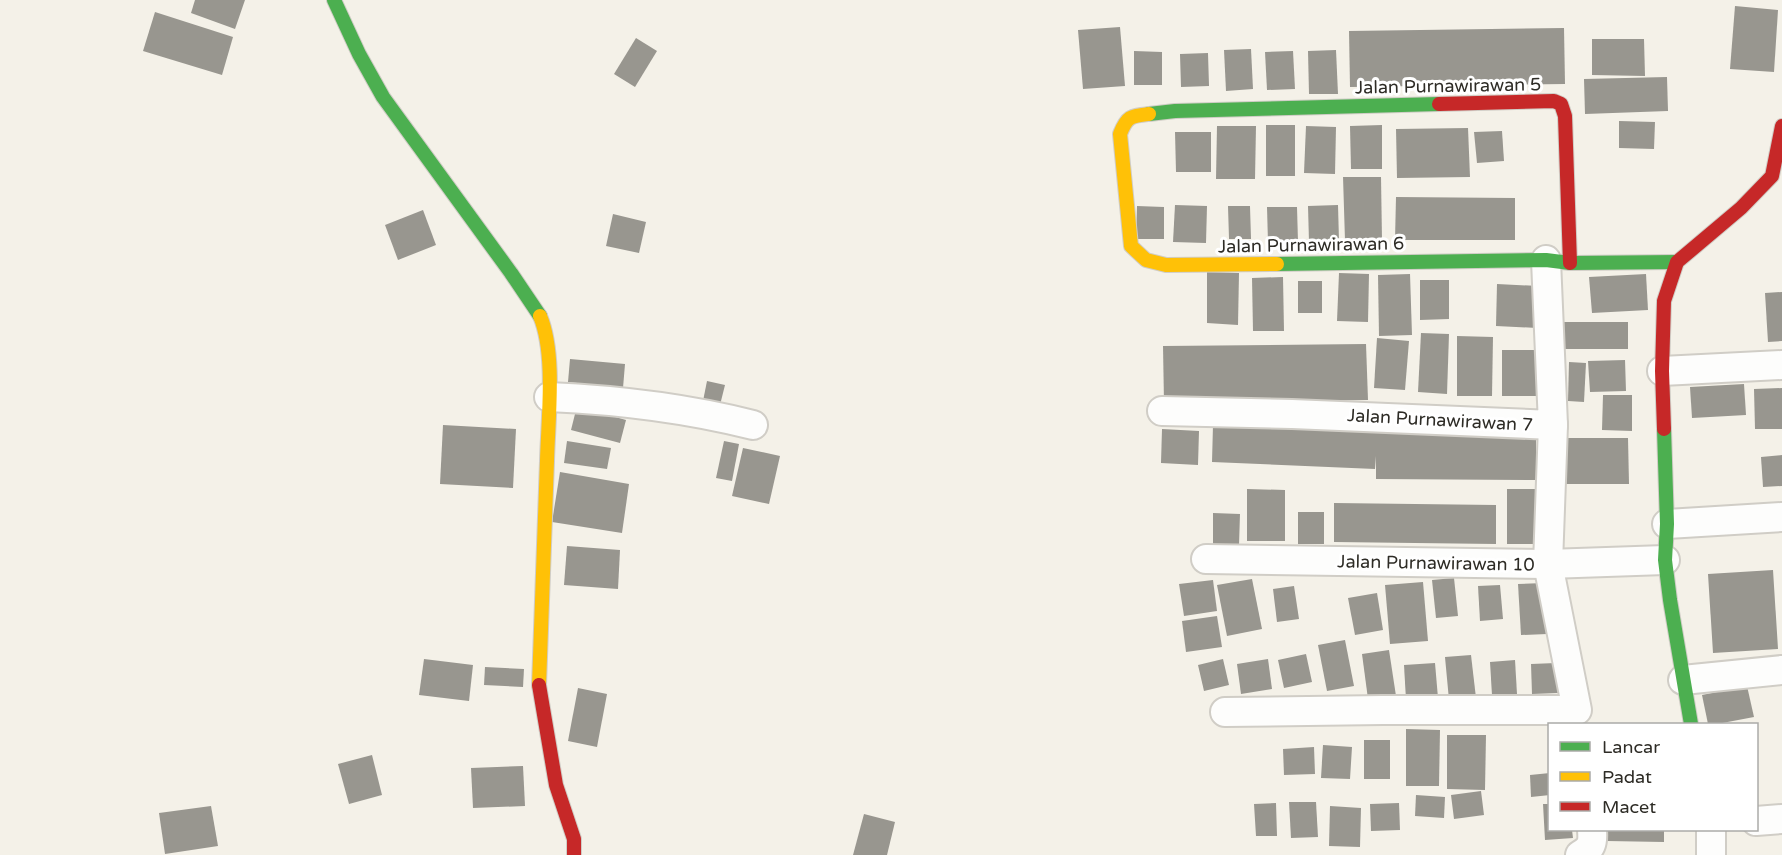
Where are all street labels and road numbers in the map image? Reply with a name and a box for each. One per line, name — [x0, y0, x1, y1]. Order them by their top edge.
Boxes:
street label: Jalan Purnawirawan 5 — [1355, 73, 1541, 99]
street label: Jalan Purnawirawan 6 — [1218, 232, 1404, 258]
street label: Jalan Purnawirawan 7 — [1346, 404, 1534, 436]
street label: Jalan Purnawirawan 10 — [1337, 550, 1535, 576]

